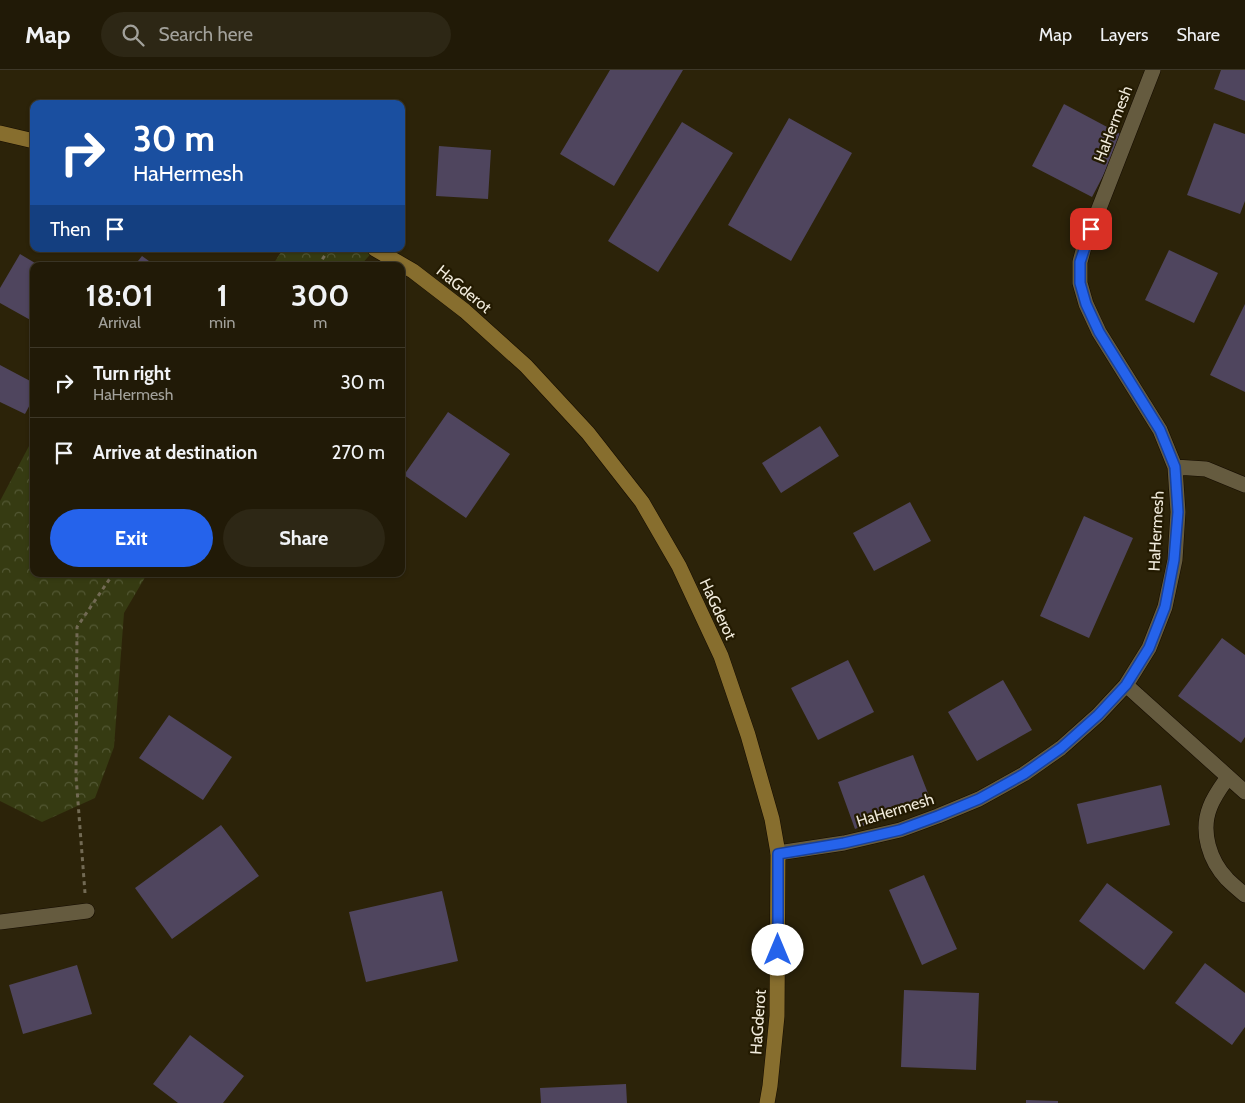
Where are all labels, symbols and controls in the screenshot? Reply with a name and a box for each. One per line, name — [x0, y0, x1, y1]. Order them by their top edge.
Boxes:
search box — [101, 12, 451, 57]
text: Map — [25, 20, 71, 49]
icon: search — [119, 21, 147, 49]
text: Search here — [159, 23, 253, 46]
text: Map — [1039, 24, 1072, 46]
text: Layers — [1100, 24, 1149, 46]
text: Share — [1177, 24, 1220, 46]
street label: HaHermesh — [1090, 83, 1136, 165]
text: 30 m — [133, 117, 215, 160]
icon: right — [50, 120, 115, 185]
text: HaHermesh — [133, 160, 244, 187]
pin — [1070, 208, 1112, 250]
icon: arrive — [101, 215, 129, 243]
icon: arrive — [1077, 215, 1105, 243]
text: Then — [50, 218, 91, 241]
street label: HaGderot — [433, 261, 496, 317]
text: 18:01 — [85, 277, 154, 314]
text: 1 — [217, 277, 228, 314]
text: 300 — [291, 277, 349, 314]
text: Arrival — [98, 313, 141, 332]
text: min — [209, 313, 235, 332]
text: m — [313, 313, 327, 332]
text: Turn right — [93, 362, 171, 385]
icon: right — [50, 369, 78, 397]
text: 30 m — [341, 371, 385, 394]
text: HaHermesh — [93, 385, 173, 404]
icon: arrive — [50, 439, 78, 467]
text: Arrive at destination — [93, 441, 257, 464]
text: 270 m — [331, 441, 385, 464]
street label: HaHermesh — [1144, 490, 1168, 572]
button: Exit — [50, 509, 213, 567]
button: Share — [223, 509, 385, 567]
street label: HaGderot — [696, 575, 741, 643]
street label: HaHermesh — [854, 789, 936, 831]
position arrow — [751, 923, 803, 975]
street label: HaGderot — [746, 988, 770, 1055]

